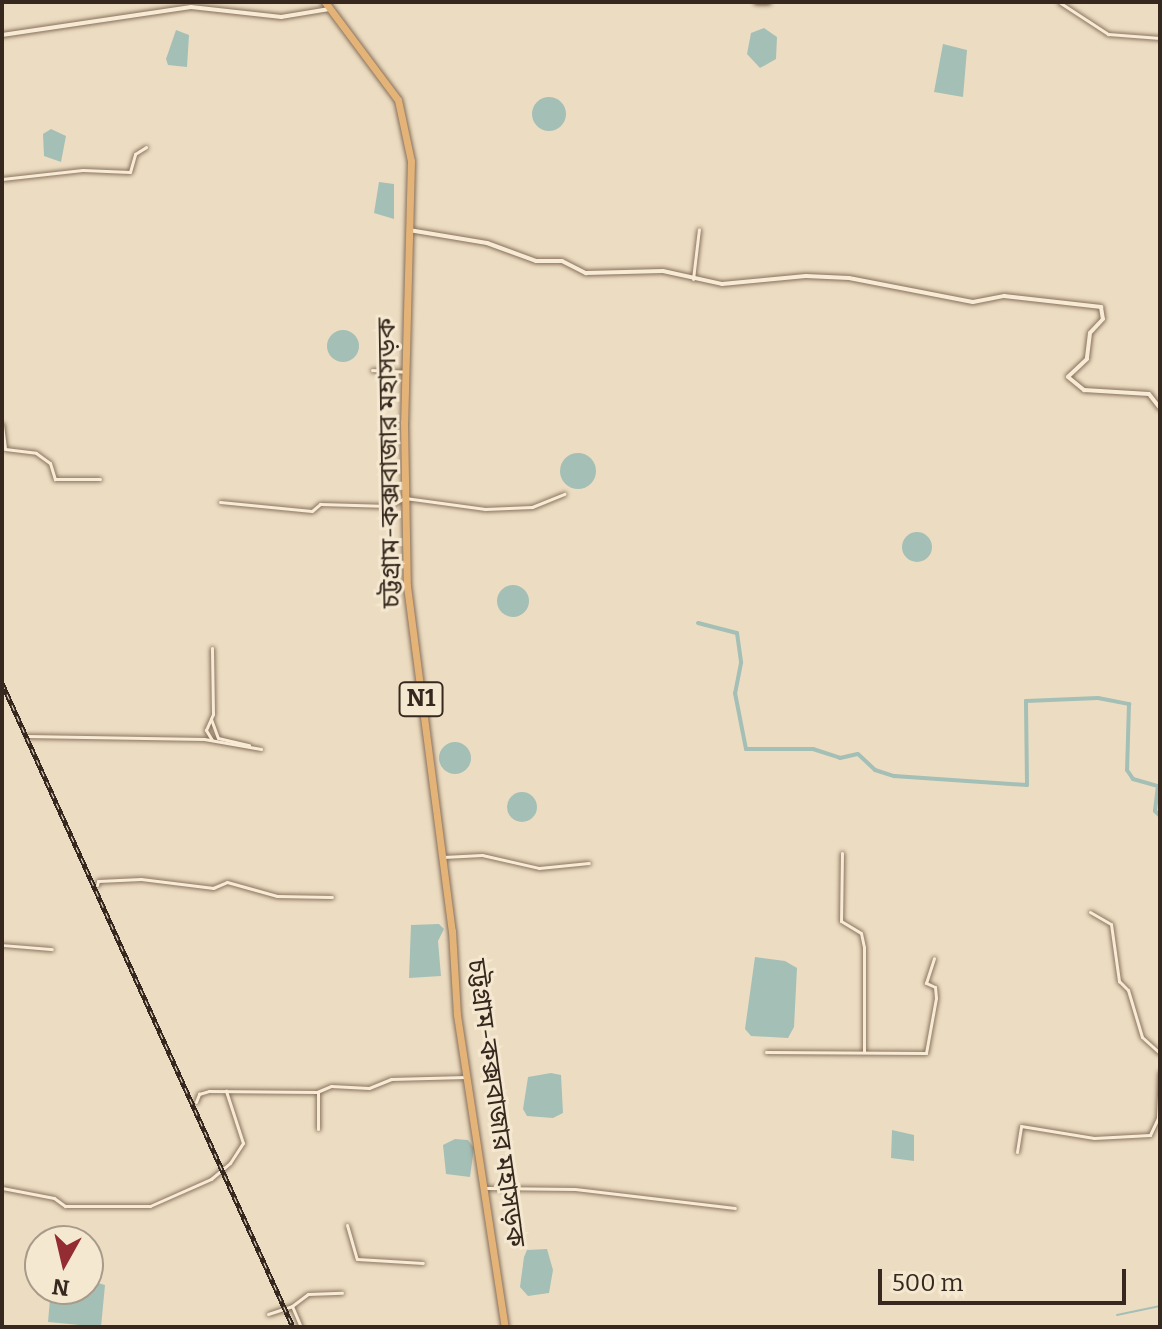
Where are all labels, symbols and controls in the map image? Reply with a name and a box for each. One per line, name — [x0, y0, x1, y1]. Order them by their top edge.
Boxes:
street label: চট্টগ্রাম-কক্সবাজার মহাসড়ক — [371, 318, 407, 608]
road number: N1 — [397, 679, 445, 719]
street label: চট্টগ্রাম-কক্সবাজার মহাসড়ক — [460, 957, 532, 1249]
north arrow — [24, 1225, 104, 1305]
scale bar — [882, 1253, 1130, 1303]
text: 500 m — [892, 1269, 963, 1297]
text: N — [51, 1273, 71, 1302]

